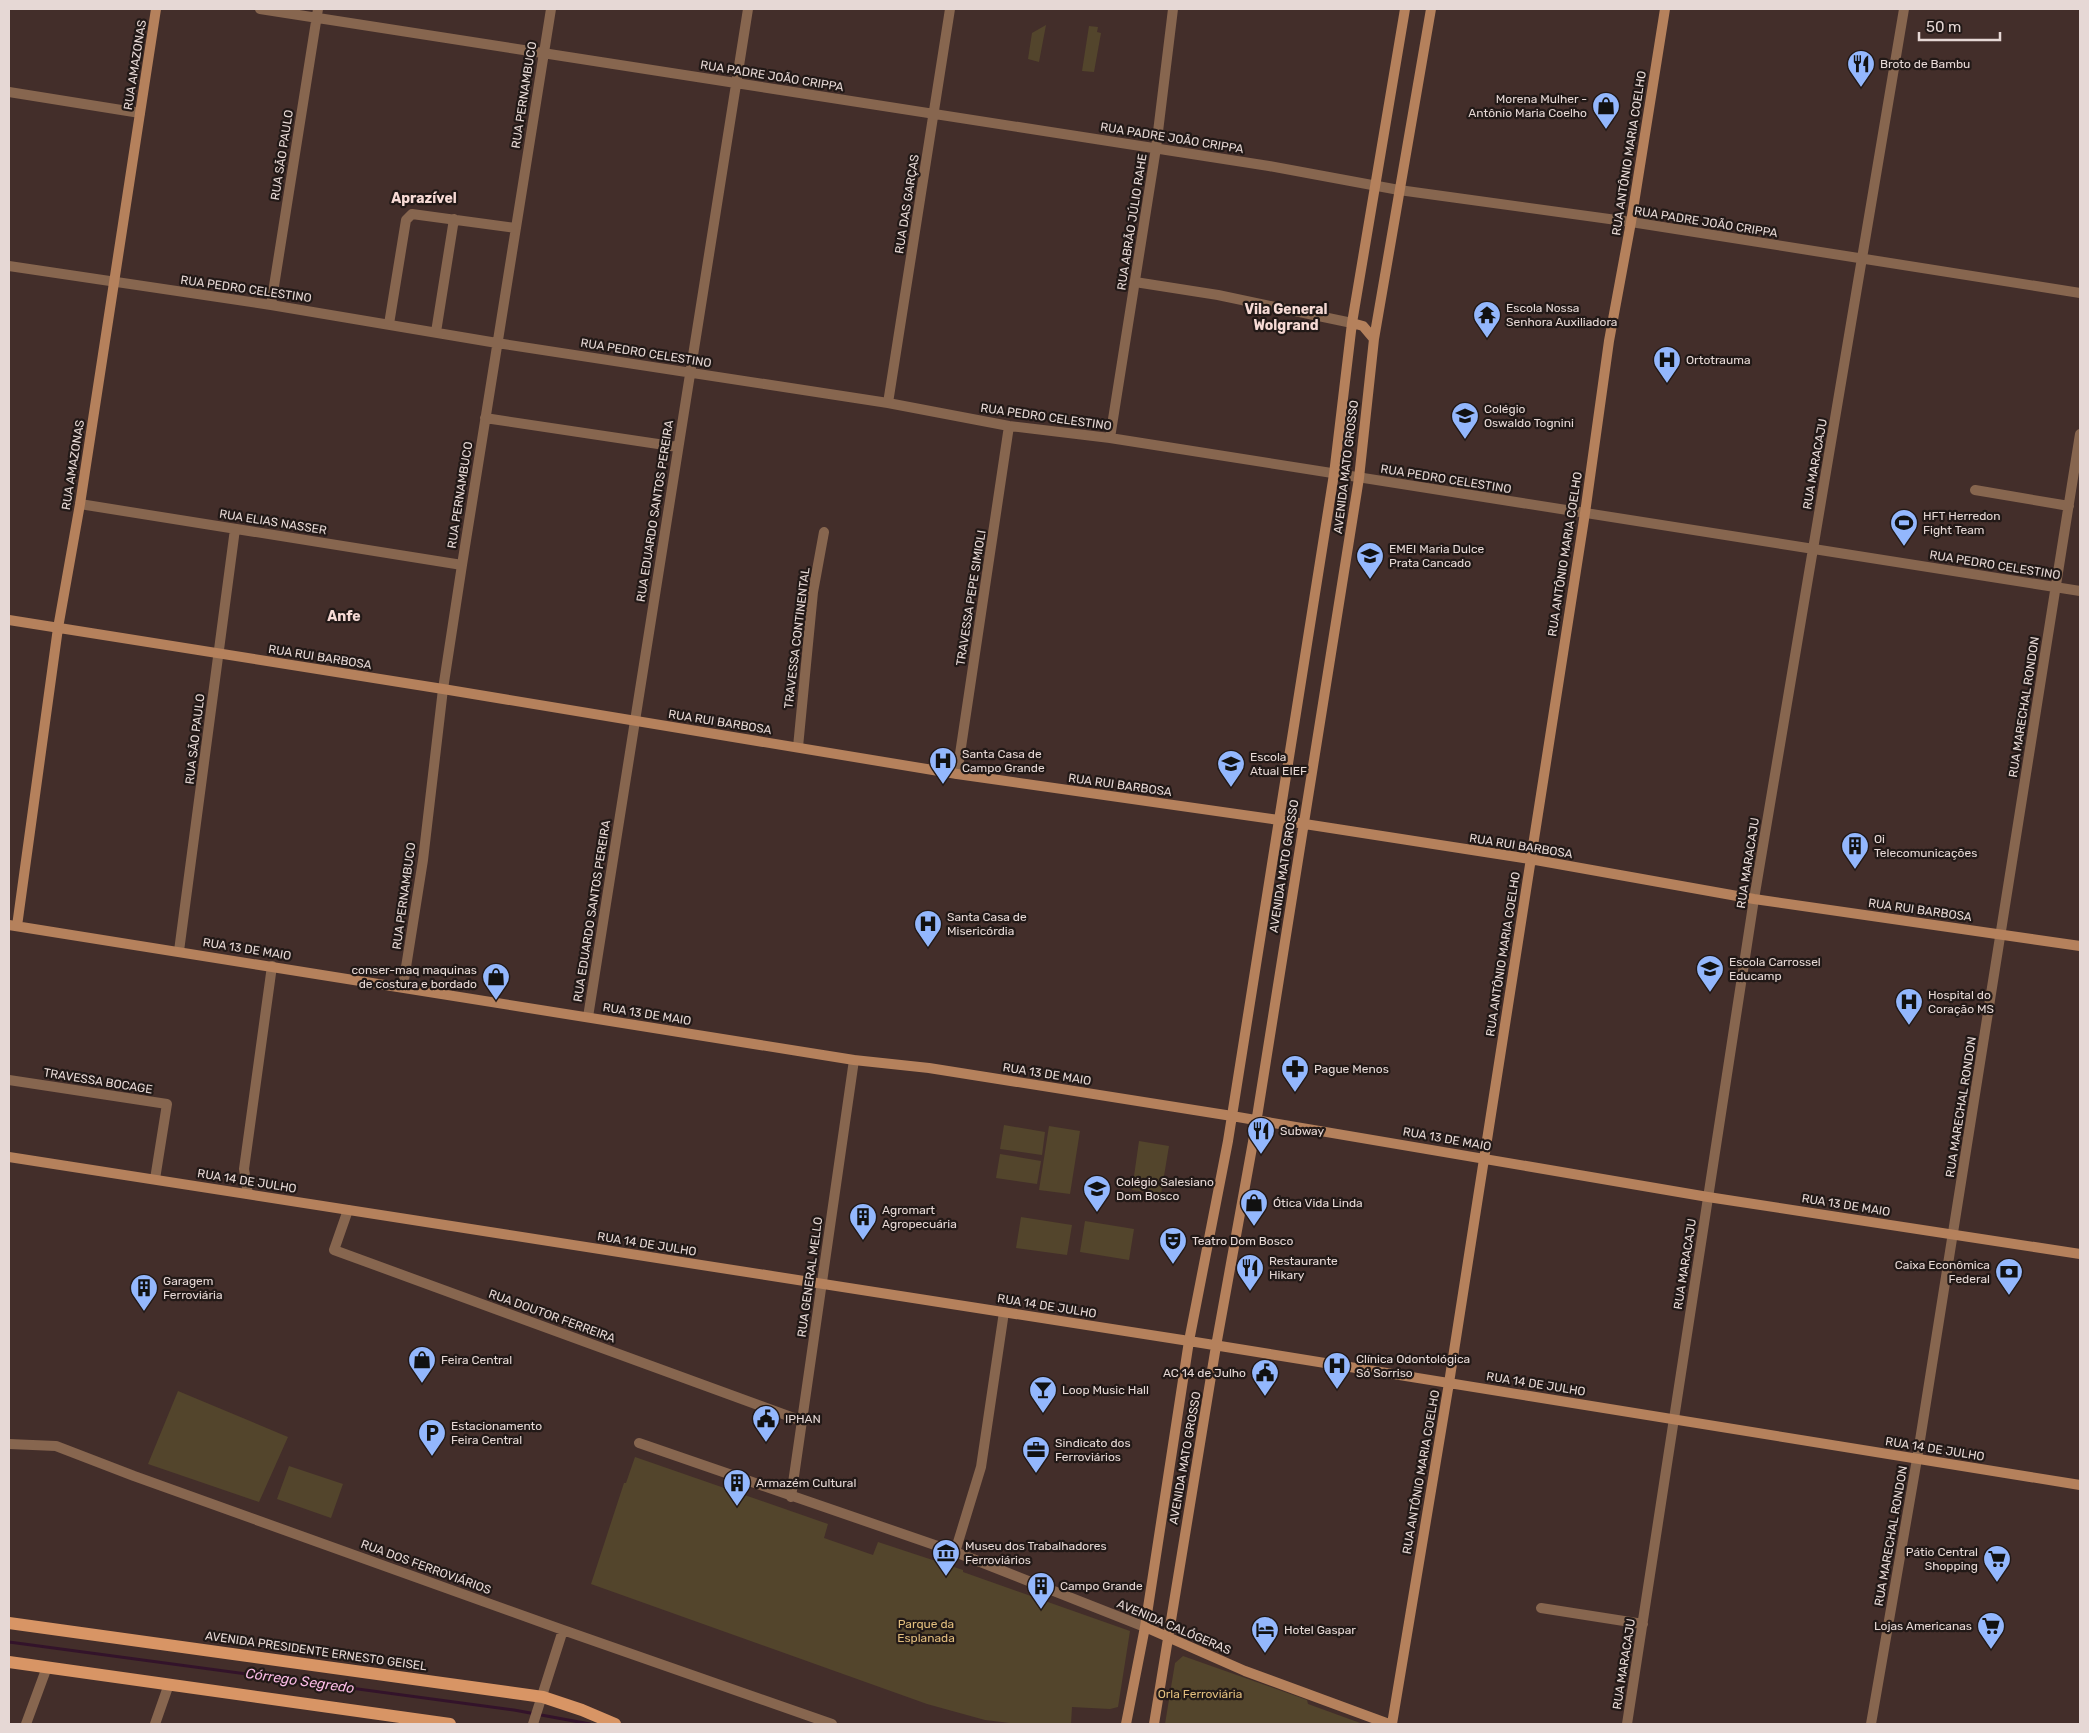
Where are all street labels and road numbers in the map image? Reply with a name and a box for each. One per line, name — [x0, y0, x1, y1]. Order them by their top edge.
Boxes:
street label: RUA AMAZONAS — [121, 19, 149, 111]
street label: RUA PERNAMBUCO — [509, 41, 539, 149]
street label: RUA PADRE JOÃO CRIPPA — [699, 58, 845, 94]
street label: RUA ANTÔNIO MARIA COELHO — [1609, 70, 1649, 236]
street label: RUA SÃO PAULO — [268, 109, 296, 201]
street label: RUA PADRE JOÃO CRIPPA — [1099, 120, 1245, 156]
street label: RUA DAS GARÇAS — [892, 153, 922, 255]
street label: RUA ABRÃO JÚLIO RAHE — [1114, 153, 1150, 291]
street label: RUA PADRE JOÃO CRIPPA — [1633, 204, 1779, 240]
street label: RUA PEDRO CELESTINO — [180, 273, 312, 305]
street label: RUA PEDRO CELESTINO — [580, 336, 712, 370]
street label: AVENIDA MATO GROSSO — [1331, 399, 1361, 535]
street label: RUA PEDRO CELESTINO — [980, 401, 1112, 433]
street label: RUA MARACAJU — [1800, 418, 1830, 510]
street label: RUA AMAZONAS — [59, 419, 87, 511]
street label: RUA EDUARDO SANTOS PEREIRA — [634, 419, 676, 603]
street label: RUA PERNAMBUCO — [445, 441, 475, 549]
street label: RUA PEDRO CELESTINO — [1380, 462, 1512, 496]
street label: RUA ANTÔNIO MARIA COELHO — [1545, 471, 1585, 637]
street label: RUA ELIAS NASSER — [218, 507, 328, 537]
street label: TRAVESSA PEPE SIMIOLI — [953, 529, 989, 667]
street label: RUA PEDRO CELESTINO — [1929, 548, 2061, 582]
street label: TRAVESSA CONTINENTAL — [781, 566, 813, 710]
street label: RUA MARECHAL RONDON — [2006, 636, 2042, 778]
street label: RUA RUI BARBOSA — [267, 642, 373, 672]
street label: RUA SÃO PAULO — [182, 693, 208, 785]
street label: RUA RUI BARBOSA — [667, 707, 773, 737]
street label: RUA RUI BARBOSA — [1067, 771, 1173, 799]
street label: AVENIDA MATO GROSSO — [1267, 798, 1301, 934]
street label: RUA MARACAJU — [1734, 816, 1762, 910]
street label: RUA EDUARDO SANTOS PEREIRA — [571, 819, 613, 1003]
street label: RUA RUI BARBOSA — [1468, 831, 1574, 861]
street label: RUA PERNAMBUCO — [390, 842, 418, 950]
street label: RUA ANTÔNIO MARIA COELHO — [1483, 871, 1523, 1037]
street label: RUA RUI BARBOSA — [1867, 896, 1973, 924]
street label: RUA 13 DE MAIO — [202, 935, 292, 963]
street label: RUA 13 DE MAIO — [602, 1000, 692, 1028]
street label: RUA MARECHAL RONDON — [1943, 1036, 1979, 1178]
street label: RUA 13 DE MAIO — [1002, 1060, 1092, 1088]
street label: TRAVESSA BOCAGE — [42, 1065, 154, 1097]
street label: RUA 13 DE MAIO — [1402, 1124, 1492, 1154]
street label: RUA 14 DE JULHO — [196, 1166, 298, 1196]
street label: RUA 13 DE MAIO — [1801, 1191, 1891, 1219]
street label: RUA GENERAL MELLO — [795, 1216, 825, 1338]
street label: RUA MARACAJU — [1671, 1217, 1699, 1311]
street label: RUA 14 DE JULHO — [596, 1229, 698, 1259]
street label: RUA DOUTOR FERREIRA — [487, 1287, 617, 1345]
street label: RUA 14 DE JULHO — [996, 1291, 1098, 1321]
street label: RUA 14 DE JULHO — [1485, 1369, 1587, 1399]
street label: RUA ANTÔNIO MARIA COELHO — [1400, 1389, 1442, 1555]
street label: AVENIDA MATO GROSSO — [1166, 1390, 1204, 1526]
street label: RUA 14 DE JULHO — [1884, 1434, 1986, 1464]
street label: RUA MARECHAL RONDON — [1872, 1465, 1910, 1607]
street label: RUA DOS FERROVIÁRIOS — [359, 1537, 493, 1597]
street label: AVENIDA CALÓGERAS — [1115, 1597, 1233, 1657]
street label: RUA MARACAJU — [1610, 1617, 1638, 1711]
street label: AVENIDA PRESIDENTE ERNESTO GEISEL — [204, 1628, 428, 1674]

